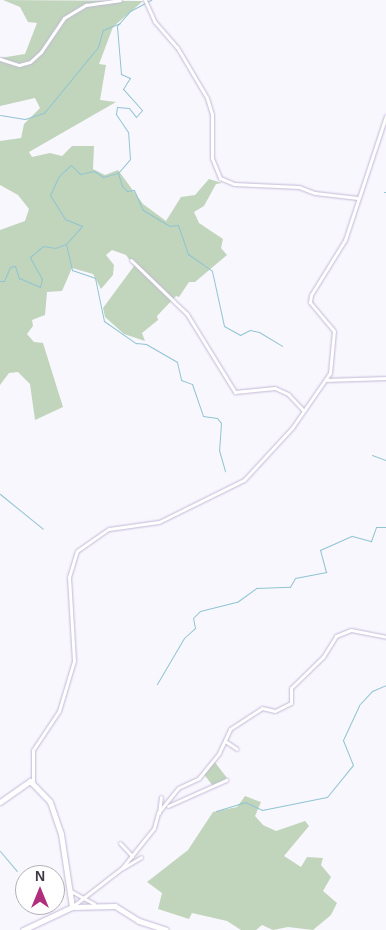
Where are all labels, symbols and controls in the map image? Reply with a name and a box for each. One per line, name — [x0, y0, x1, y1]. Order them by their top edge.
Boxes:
north arrow — [15, 865, 65, 915]
text: N — [35, 868, 45, 884]

